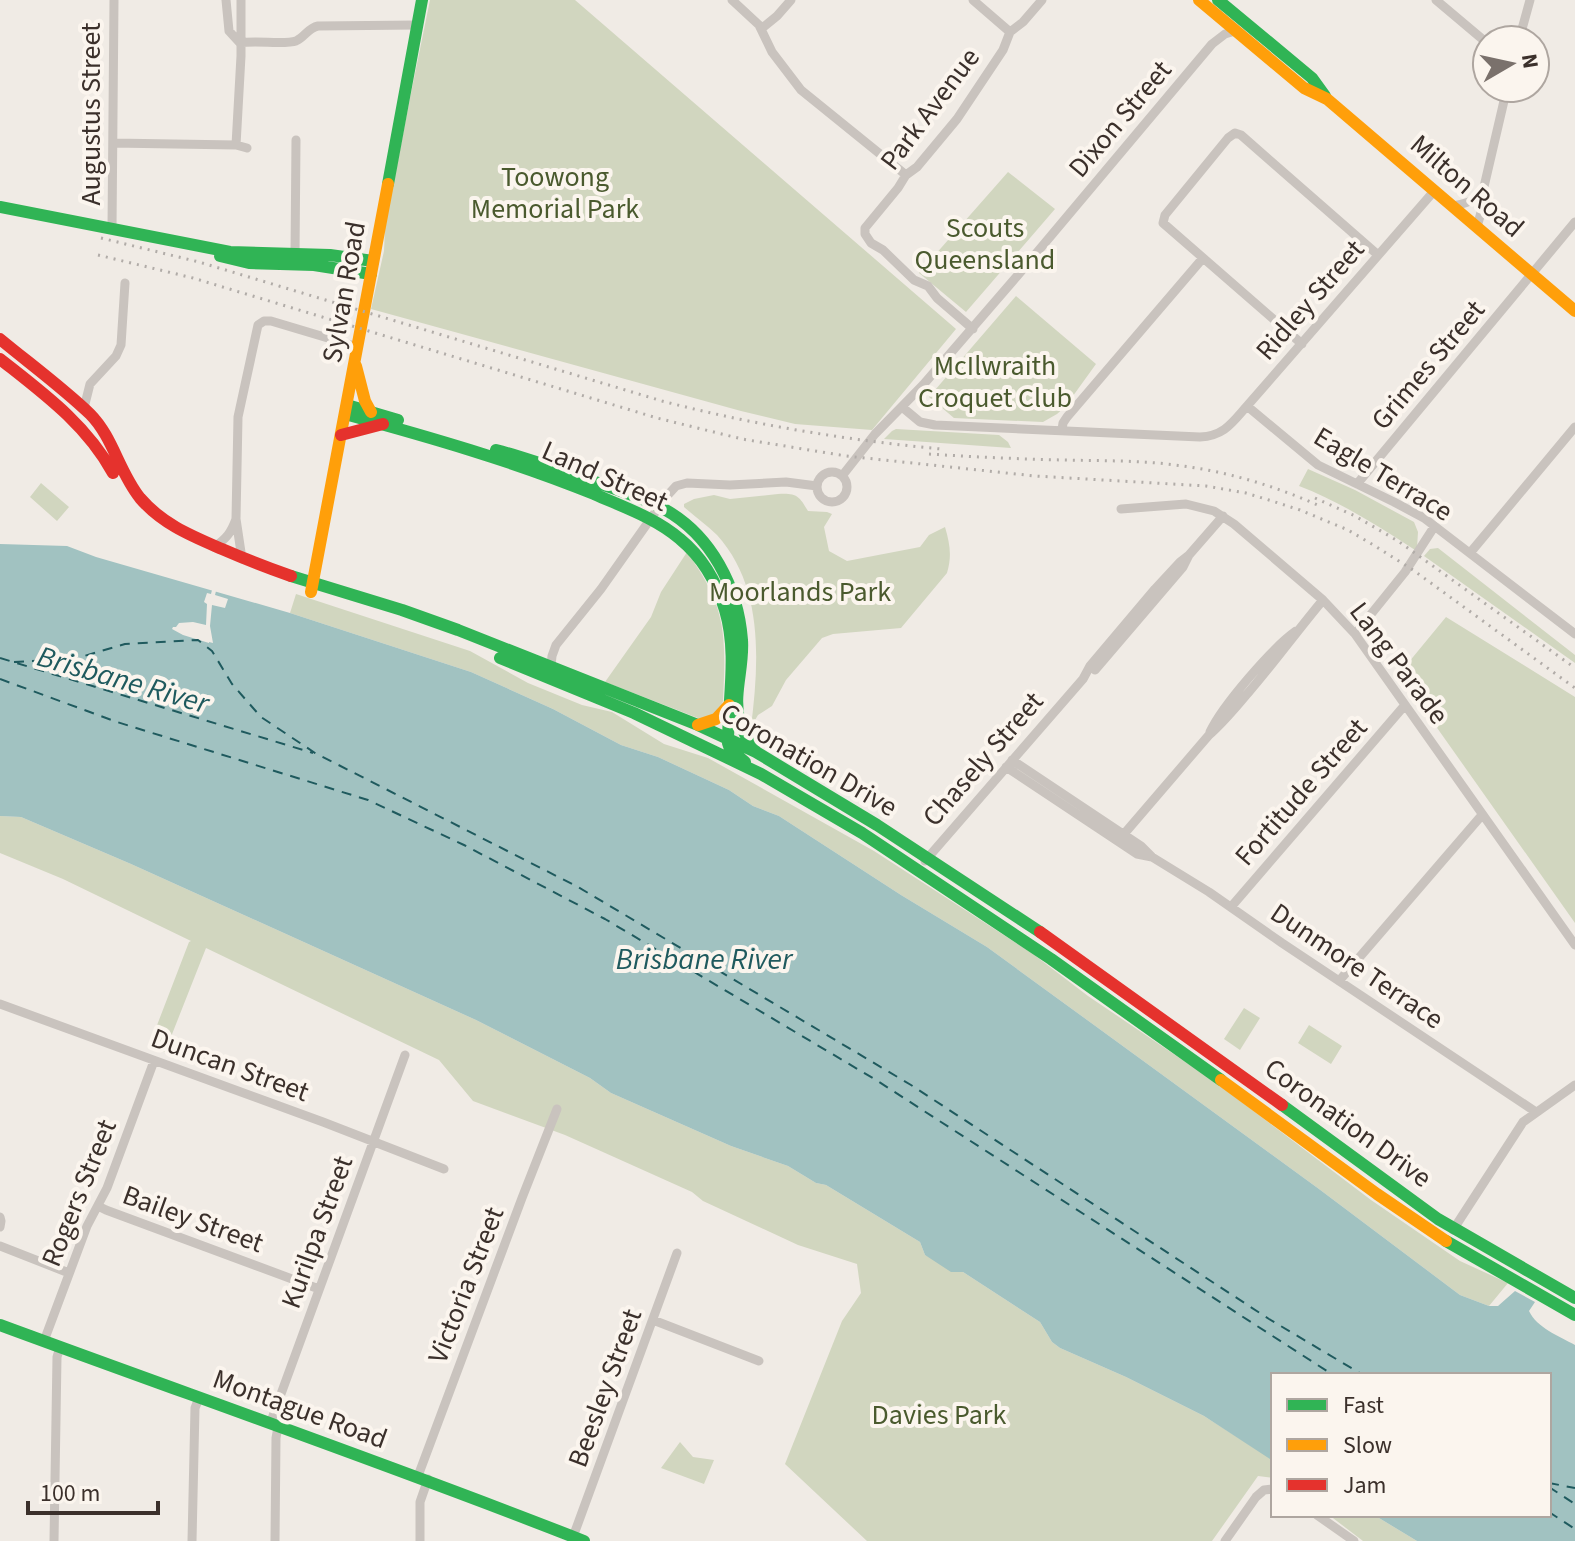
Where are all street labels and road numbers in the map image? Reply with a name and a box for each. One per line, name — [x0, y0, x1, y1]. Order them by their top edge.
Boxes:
street label: Augustus Street — [71, 22, 111, 205]
street label: Park Avenue — [871, 39, 989, 179]
street label: Dixon Street — [1059, 51, 1181, 186]
street label: Milton Road — [1401, 125, 1533, 247]
street label: Sylvan Road — [312, 218, 376, 366]
street label: Ridley Street — [1246, 230, 1374, 369]
street label: Grimes Street — [1362, 291, 1495, 439]
street label: Eagle Terrace — [1306, 417, 1460, 531]
street label: Land Street — [536, 430, 675, 522]
street label: Lang Parade — [1340, 593, 1458, 733]
street label: Chasely Street — [913, 682, 1053, 835]
street label: Coronation Drive — [713, 693, 905, 827]
street label: Fortitude Street — [1225, 709, 1377, 875]
street label: Dunmore Terrace — [1262, 893, 1452, 1039]
street label: Duncan Street — [145, 1018, 315, 1112]
street label: Coronation Drive — [1256, 1049, 1440, 1197]
street label: Rogers Street — [31, 1113, 127, 1273]
street label: Kurilpa Street — [271, 1150, 363, 1314]
street label: Bailey Street — [117, 1175, 270, 1263]
street label: Victoria Street — [418, 1201, 514, 1369]
street label: Beesley Street — [558, 1303, 652, 1473]
street label: Montague Road — [207, 1359, 393, 1459]

